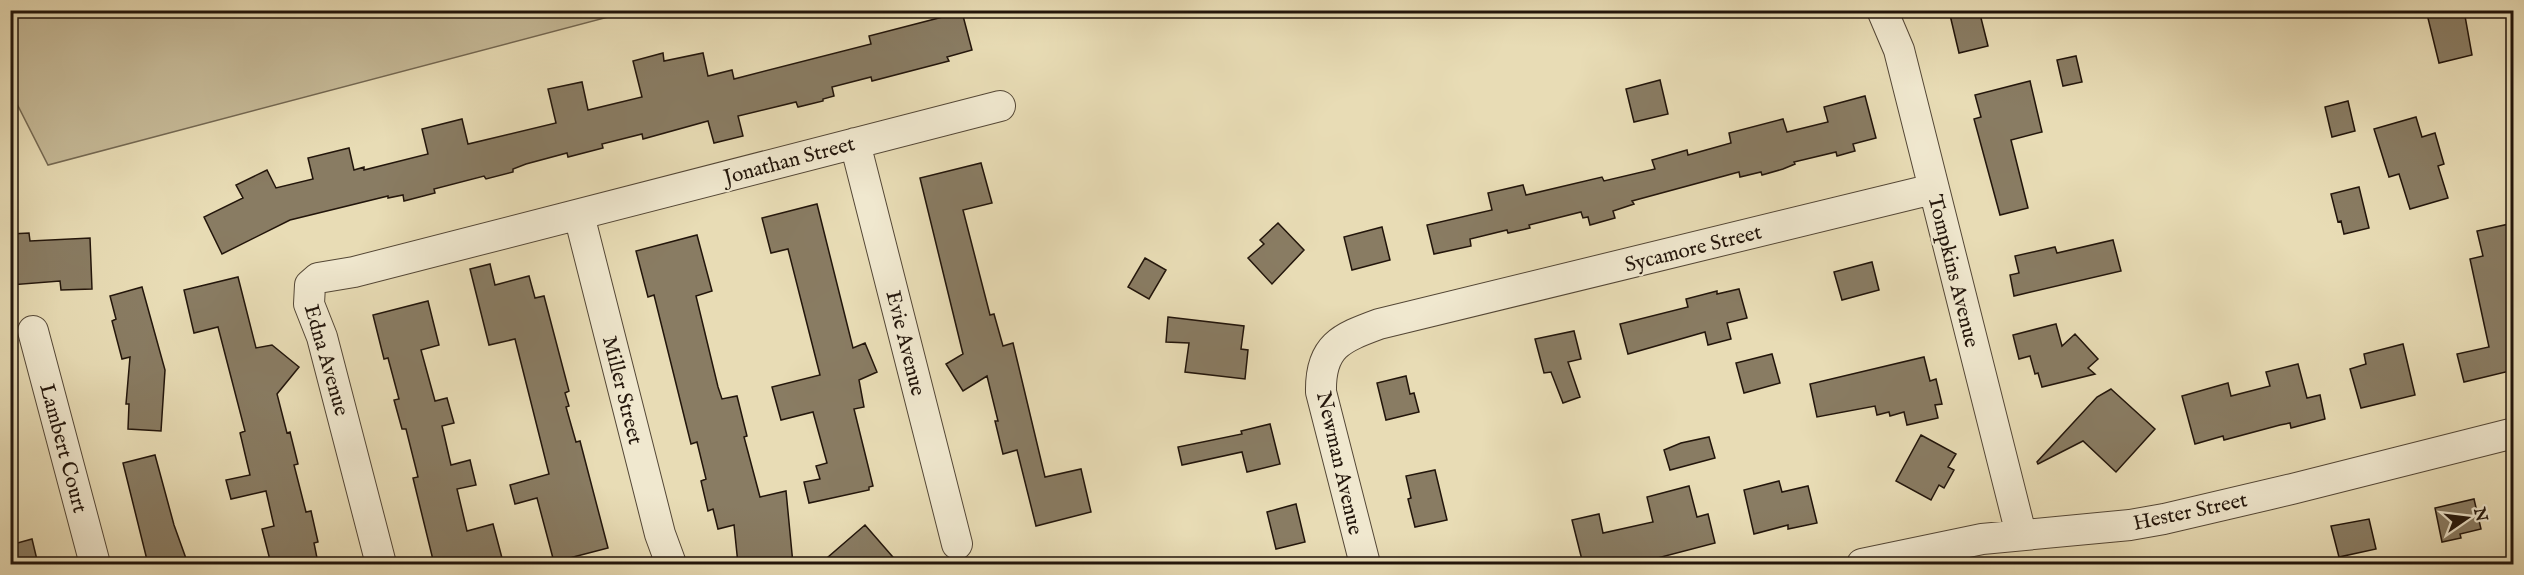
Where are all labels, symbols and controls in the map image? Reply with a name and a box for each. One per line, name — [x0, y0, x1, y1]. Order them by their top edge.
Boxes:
street label: Jonathan Street — [719, 131, 858, 192]
street label: Tompkins Avenue — [1921, 192, 1985, 351]
street label: Sycamore Street — [1622, 219, 1765, 280]
street label: Evie Avenue — [878, 288, 931, 399]
street label: Edna Avenue — [297, 302, 354, 420]
street label: Miller Street — [595, 333, 648, 447]
street label: Lambert Court — [32, 381, 93, 516]
street label: Newman Avenue — [1309, 389, 1368, 538]
street label: Hester Street — [2131, 487, 2250, 538]
north arrow — [2437, 488, 2497, 548]
text: N — [2468, 505, 2491, 524]

